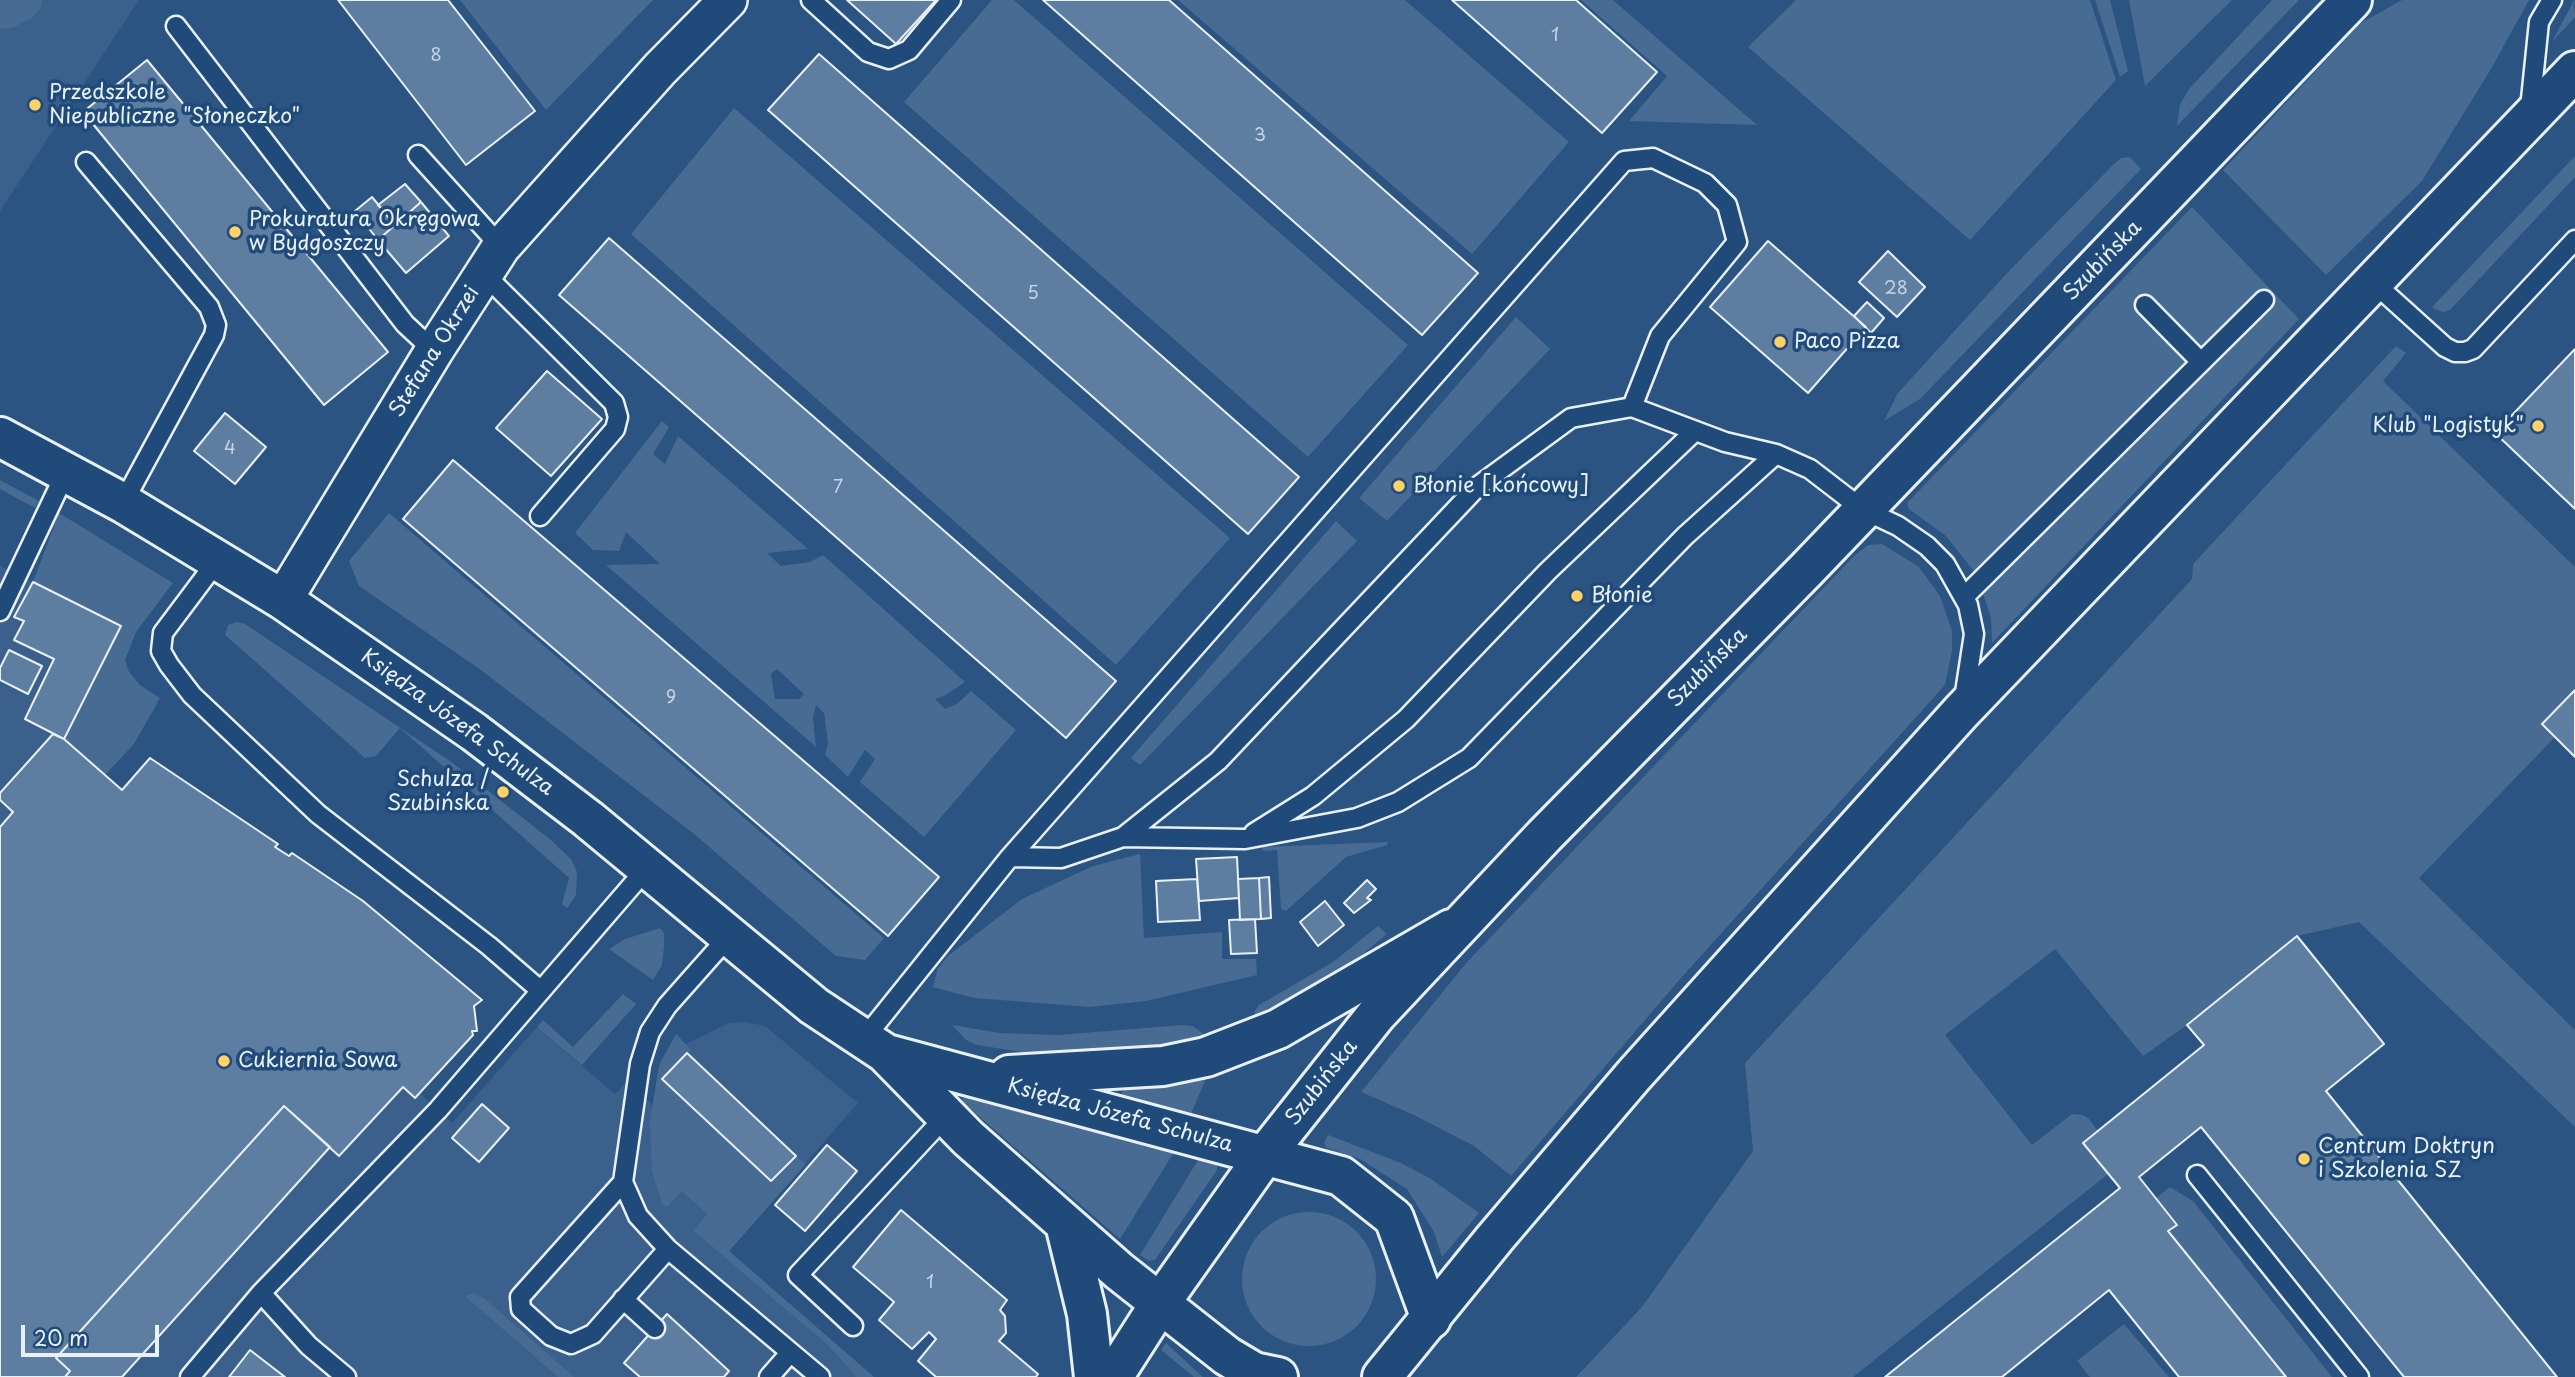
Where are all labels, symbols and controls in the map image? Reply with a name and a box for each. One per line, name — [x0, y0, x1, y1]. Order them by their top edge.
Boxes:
house number: 1 — [1551, 25, 1559, 47]
house number: 8 — [430, 45, 442, 67]
place label: Przedszkole Niepubliczne "Słoneczko" — [49, 80, 300, 130]
marker: Przedszkole Niepubliczne "Słoneczko" — [27, 97, 43, 113]
house number: 3 — [1254, 125, 1266, 147]
place label: Prokuratura Okręgowa w Bydgoszczy — [249, 207, 480, 257]
street label: Szubińska — [2058, 216, 2148, 306]
marker: Prokuratura Okręgowa w Bydgoszczy — [227, 224, 243, 240]
house number: 28 — [1884, 278, 1908, 300]
street label: Stefana Okrzei — [385, 282, 485, 422]
house number: 5 — [1027, 283, 1039, 305]
place label: Paco Pizza — [1794, 329, 1900, 355]
marker: Paco Pizza — [1772, 334, 1788, 350]
place label: Klub "Logistyk" — [2373, 413, 2524, 439]
marker: Klub "Logistyk" — [2530, 418, 2546, 434]
house number: 4 — [224, 438, 236, 460]
place label: Błonie [końcowy] — [1413, 473, 1589, 499]
house number: 7 — [833, 477, 843, 499]
marker: Błonie [końcowy] — [1391, 478, 1407, 494]
place label: Błonie — [1591, 583, 1653, 609]
marker: Błonie — [1569, 588, 1585, 604]
street label: Szubińska — [1663, 623, 1753, 713]
street label: Księdza Józefa Schulza — [356, 645, 558, 801]
house number: 9 — [666, 687, 676, 709]
place label: Schulza / Szubińska — [387, 767, 489, 817]
marker: Schulza / Szubińska — [495, 784, 511, 800]
street label: Szubińska — [1281, 1035, 1363, 1131]
place label: Cukiernia Sowa — [238, 1048, 397, 1074]
marker: Cukiernia Sowa — [216, 1053, 232, 1069]
street label: Księdza Józefa Schulza — [1005, 1074, 1235, 1158]
place label: Centrum Doktryn i Szkolenia SZ — [2318, 1134, 2495, 1184]
marker: Centrum Doktryn i Szkolenia SZ — [2296, 1151, 2312, 1167]
house number: 1 — [926, 1272, 934, 1294]
scale bar — [24, 1310, 163, 1354]
text: 20 m — [34, 1321, 88, 1353]

